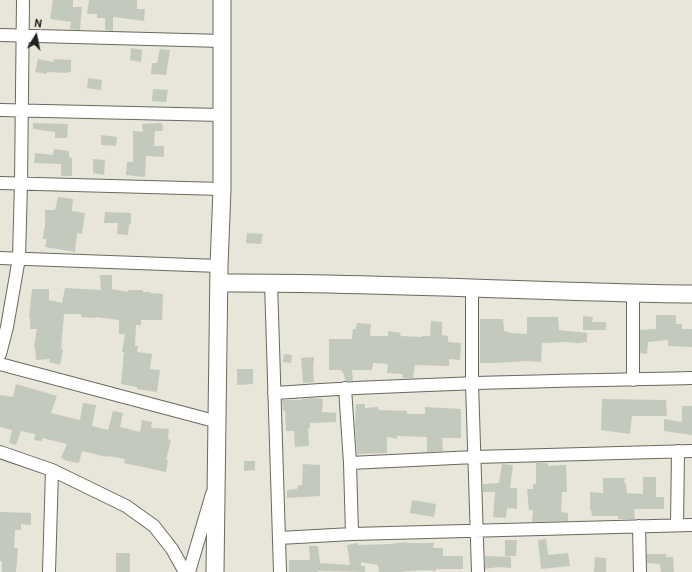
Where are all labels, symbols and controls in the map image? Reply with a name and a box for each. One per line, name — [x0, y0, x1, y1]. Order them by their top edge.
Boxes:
north arrow — [16, 16, 56, 56]
text: N — [33, 17, 43, 32]

